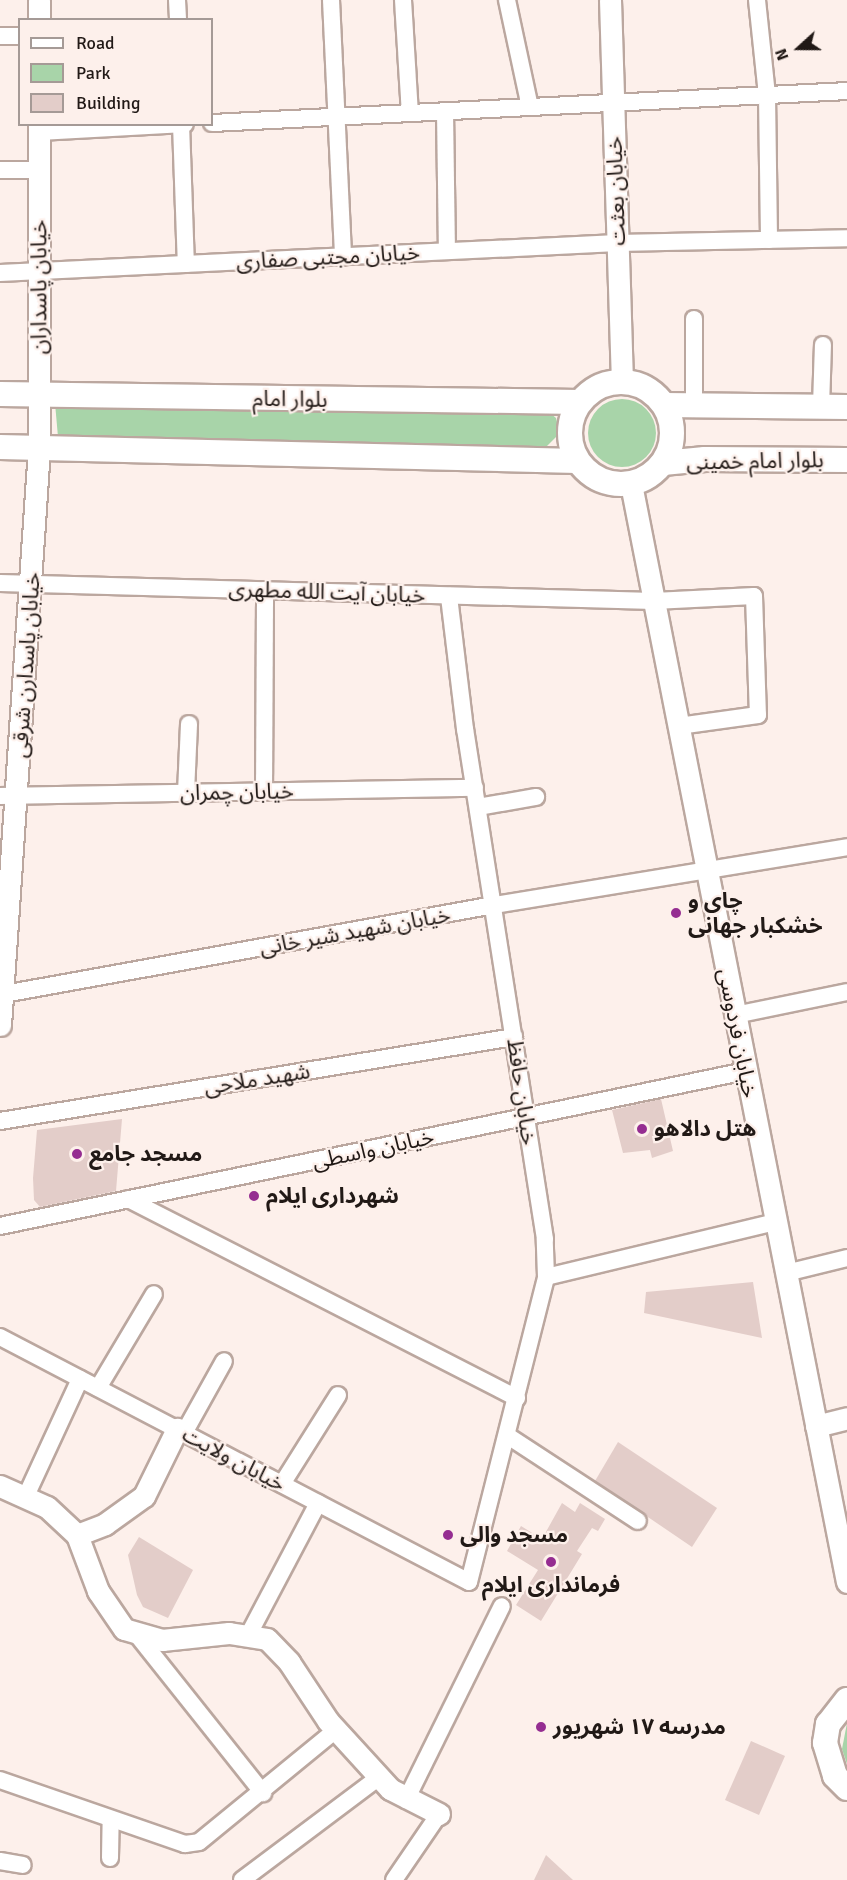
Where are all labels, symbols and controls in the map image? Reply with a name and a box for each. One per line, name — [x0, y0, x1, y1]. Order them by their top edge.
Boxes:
legend — [18, 18, 213, 126]
north arrow — [769, 18, 829, 78]
text: Road — [76, 32, 115, 54]
text: N — [771, 46, 794, 63]
text: Park — [76, 62, 111, 84]
text: Building — [76, 92, 140, 114]
street label: خیابان بعثت — [601, 136, 631, 246]
street label: خیابان پاسداران — [26, 220, 52, 354]
street label: خیابان مجتبی صفاری — [235, 239, 421, 275]
street label: بلوار امام — [252, 385, 328, 413]
street label: بلوار امام خمینی — [686, 447, 824, 475]
street label: خیابان پاسدارن شرقی — [6, 571, 46, 759]
street label: خیابان آیت الله مطهری — [228, 575, 426, 609]
street label: خیابان چمران — [180, 778, 294, 806]
place label: چای و خشکبار جهانی — [688, 887, 823, 938]
street label: خیابان شهید شیر خانی — [257, 901, 453, 961]
marker: چای و خشکبار جهانی — [669, 906, 683, 920]
street label: خیابان فردوسی — [713, 966, 763, 1100]
street label: خیابان حافظ — [501, 1037, 543, 1147]
street label: شهید ملاحی — [202, 1058, 312, 1100]
place label: هتل دالاهو — [654, 1116, 756, 1142]
marker: هتل دالاهو — [635, 1122, 649, 1136]
street label: خیابان واسطی — [310, 1123, 436, 1175]
place label: مسجد جامع — [89, 1141, 202, 1167]
marker: مسجد جامع — [70, 1147, 84, 1161]
place label: شهرداری ایلام — [266, 1183, 399, 1209]
marker: شهرداری ایلام — [247, 1189, 261, 1203]
street label: خیابان ولایت — [178, 1421, 290, 1497]
place label: مسجد والی — [460, 1522, 568, 1548]
marker: مسجد والی — [441, 1528, 455, 1542]
marker: فرمانداری ایلام — [544, 1555, 558, 1569]
place label: فرمانداری ایلام — [482, 1572, 620, 1598]
place label: مدرسه ۱۷ شهریور — [553, 1714, 726, 1740]
marker: مدرسه ۱۷ شهریور — [534, 1720, 548, 1734]

